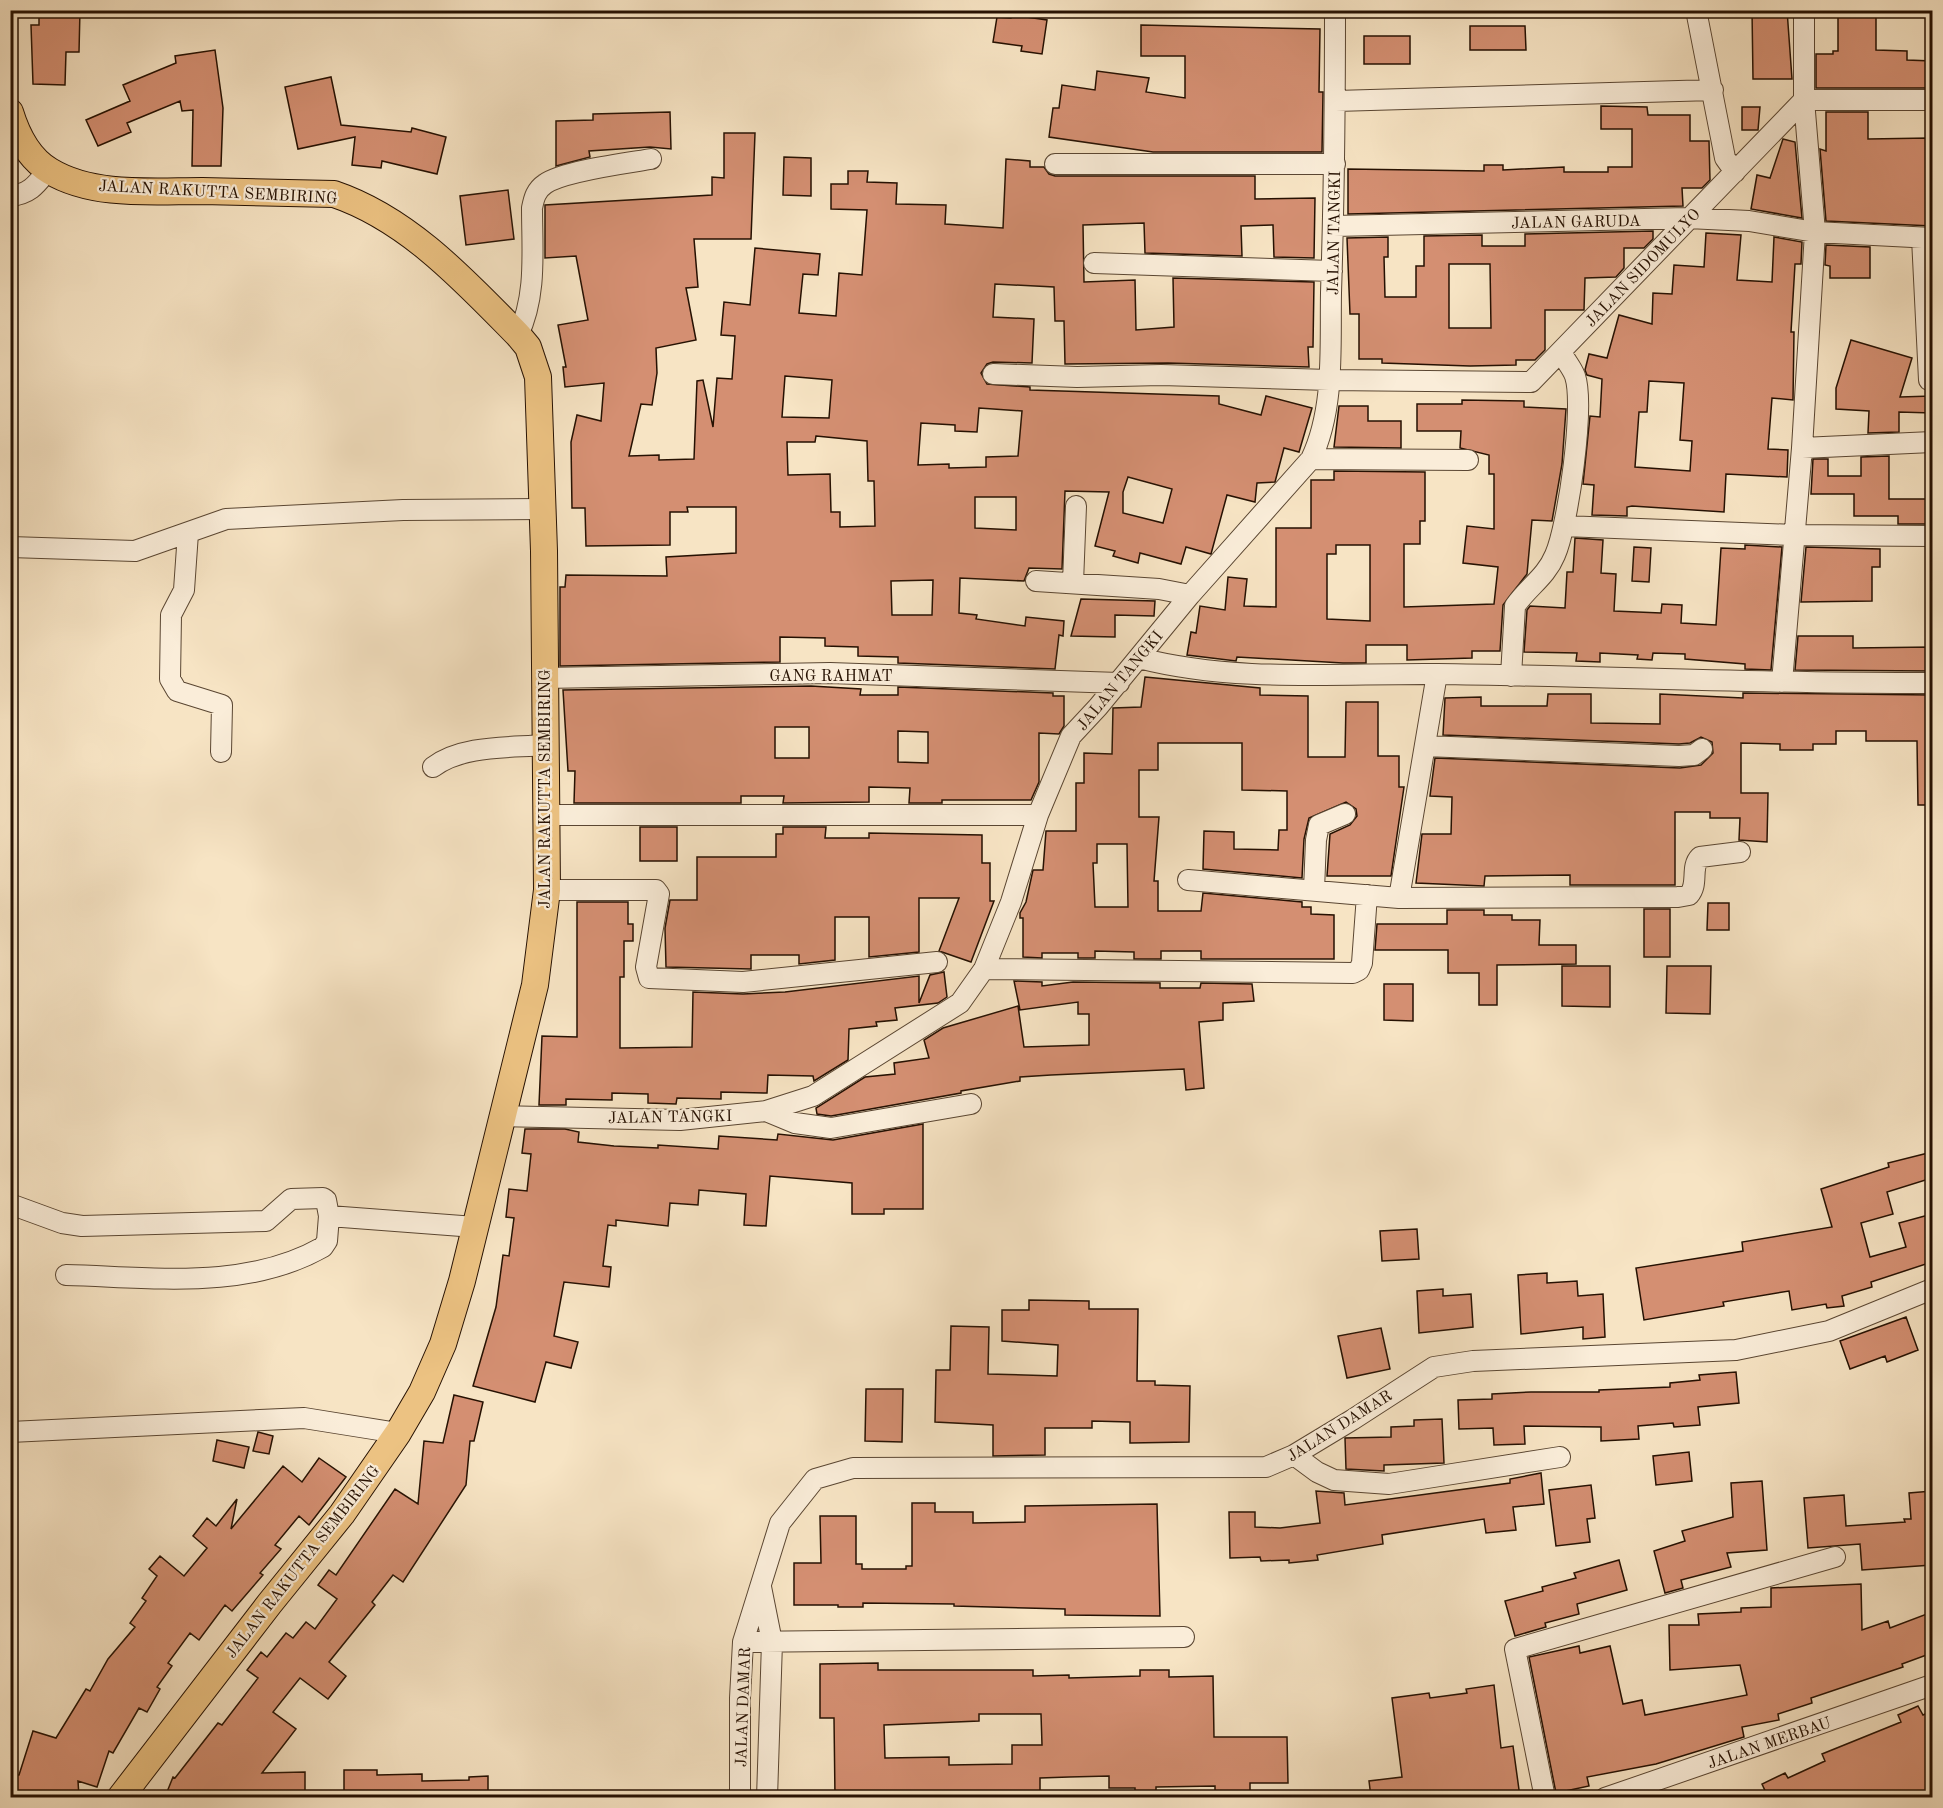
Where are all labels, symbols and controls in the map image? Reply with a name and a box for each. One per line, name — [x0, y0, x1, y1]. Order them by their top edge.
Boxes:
street label: JALAN TANGKI — [1326, 171, 1344, 295]
street label: JALAN RAKUTTA SEMBIRING — [98, 179, 338, 207]
street label: JALAN SIDOMULYO — [1583, 206, 1704, 331]
street label: JALAN GARUDA — [1511, 214, 1641, 232]
street label: JALAN TANGKI — [1074, 629, 1167, 734]
street label: JALAN RAKUTTA SEMBIRING — [538, 669, 554, 909]
street label: GANG RAHMAT — [769, 669, 893, 685]
street label: JALAN TANGKI — [608, 1109, 732, 1127]
street label: JALAN DAMAR — [1285, 1388, 1395, 1465]
street label: JALAN RAKUTTA SEMBIRING — [224, 1463, 384, 1661]
street label: JALAN DAMAR — [734, 1647, 754, 1767]
street label: JALAN MERBAU — [1706, 1715, 1834, 1773]

